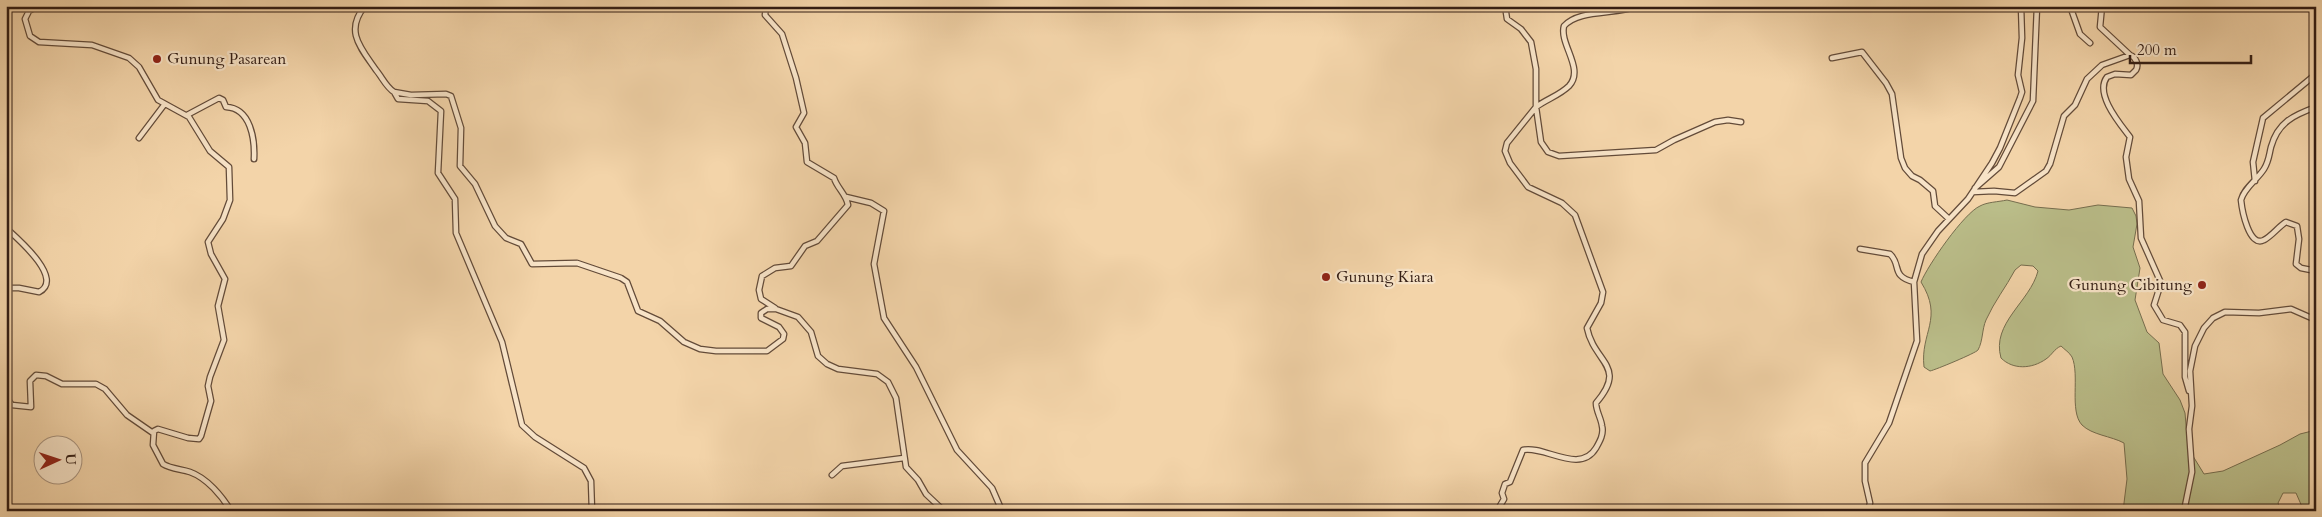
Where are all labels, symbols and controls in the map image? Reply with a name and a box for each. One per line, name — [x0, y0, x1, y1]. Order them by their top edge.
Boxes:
scale bar — [2130, 32, 2251, 64]
text: 200 m — [2137, 40, 2177, 60]
place label: Gunung Pasarean — [167, 48, 286, 70]
marker: Gunung Pasarean — [151, 53, 163, 65]
place label: Gunung Kiara — [1336, 266, 1434, 288]
marker: Gunung Kiara — [1320, 271, 1332, 283]
place label: Gunung Cibitung — [2069, 274, 2192, 296]
marker: Gunung Cibitung — [2196, 279, 2208, 291]
north arrow — [32, 434, 82, 484]
text: U — [61, 453, 80, 466]

